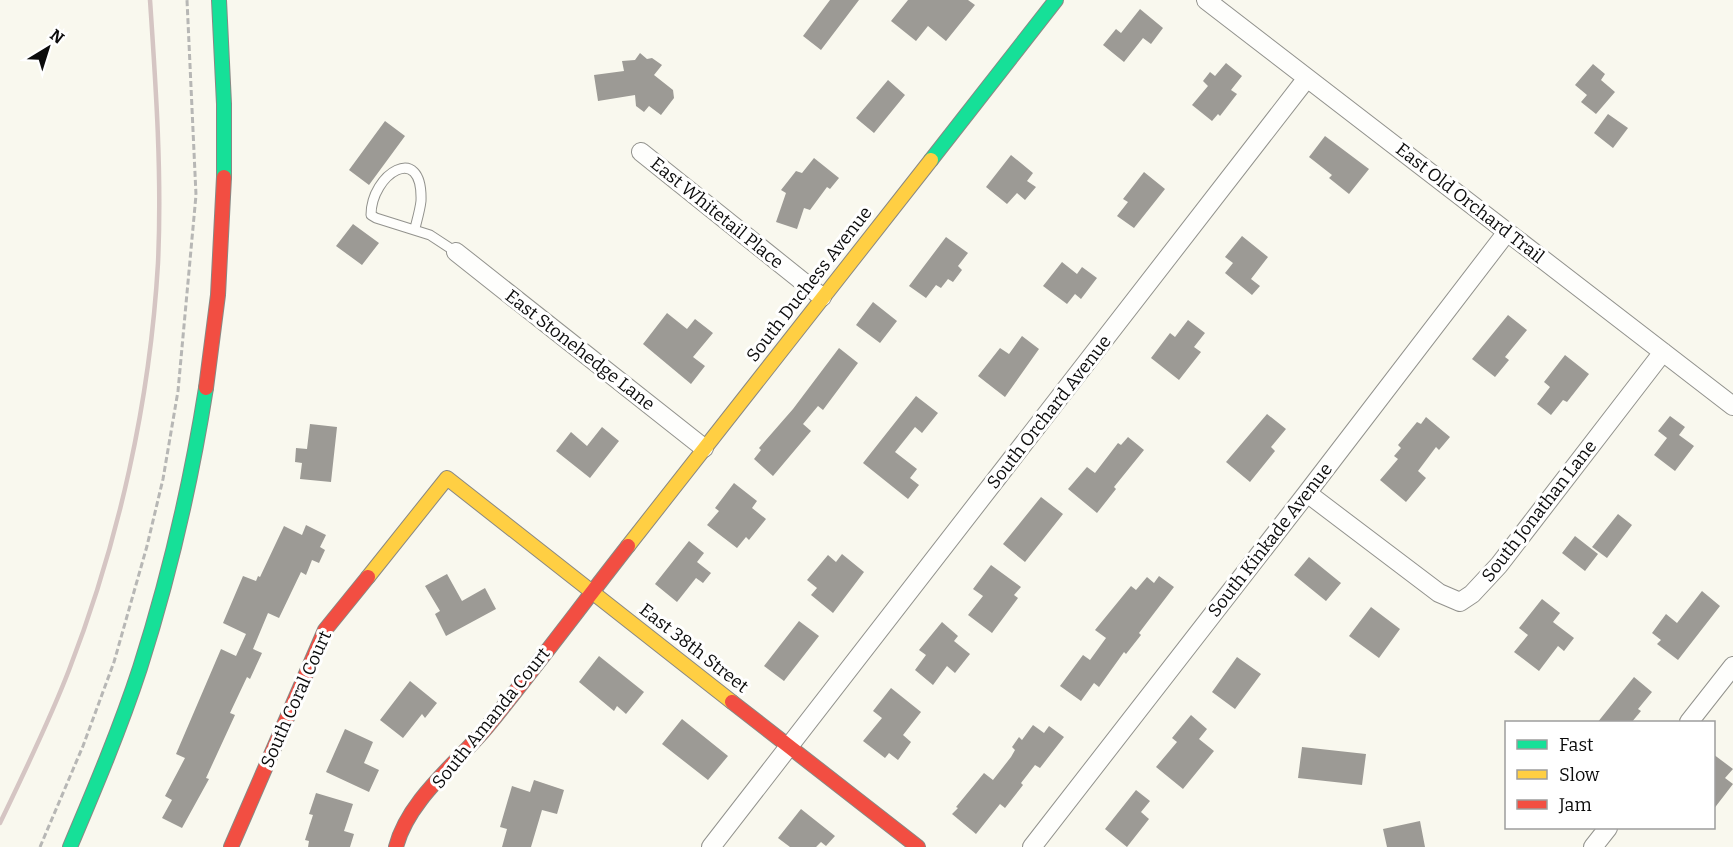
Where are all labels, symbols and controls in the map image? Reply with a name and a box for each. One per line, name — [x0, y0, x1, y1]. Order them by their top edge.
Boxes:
north arrow — [18, 18, 78, 78]
text: N — [46, 25, 68, 48]
street label: East Old Orchard Trail — [1391, 138, 1549, 268]
street label: East Whitetail Place — [646, 153, 788, 273]
street label: South Duchess Avenue — [741, 202, 877, 366]
street label: East Stonehedge Lane — [501, 285, 659, 415]
street label: South Orchard Avenue — [982, 331, 1116, 493]
street label: South Jonathan Lane — [1477, 436, 1601, 586]
street label: South Kinkade Avenue — [1203, 459, 1337, 621]
street label: East 38th Street — [635, 599, 753, 698]
street label: South Coral Court — [256, 627, 336, 771]
street label: South Amanda Court — [427, 643, 555, 793]
legend — [1505, 721, 1715, 829]
text: Fast — [1559, 734, 1594, 756]
text: Slow — [1559, 764, 1600, 786]
text: Jam — [1558, 794, 1592, 816]

